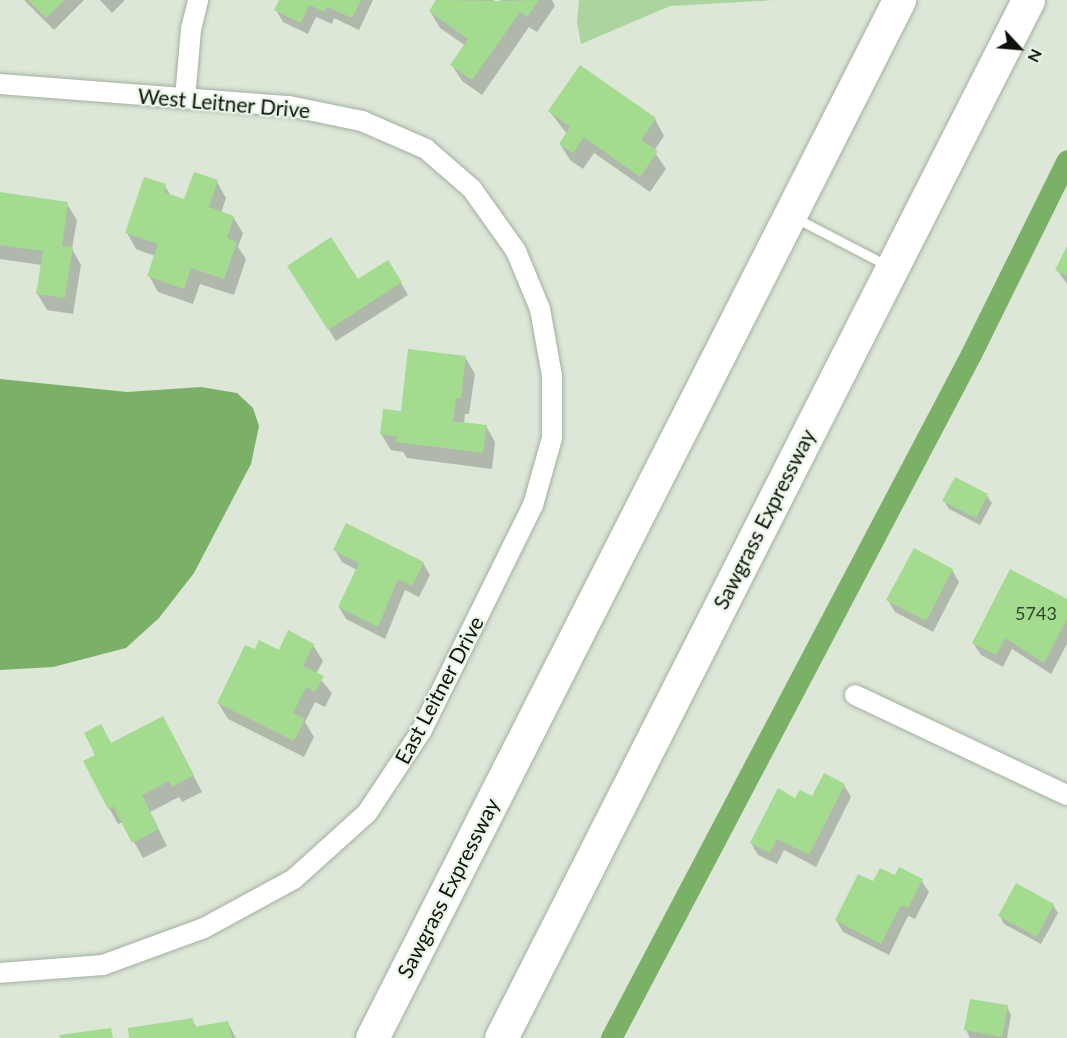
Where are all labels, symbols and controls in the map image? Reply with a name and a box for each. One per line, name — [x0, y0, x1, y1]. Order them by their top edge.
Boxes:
north arrow — [989, 18, 1049, 78]
text: N — [1024, 46, 1047, 66]
street label: West Leitner Drive — [137, 83, 311, 123]
street label: Sawgrass Expressway — [708, 425, 820, 613]
house number: 5743 — [1015, 602, 1057, 624]
street label: East Leitner Drive — [389, 612, 489, 768]
street label: Sawgrass Expressway — [392, 794, 504, 982]

